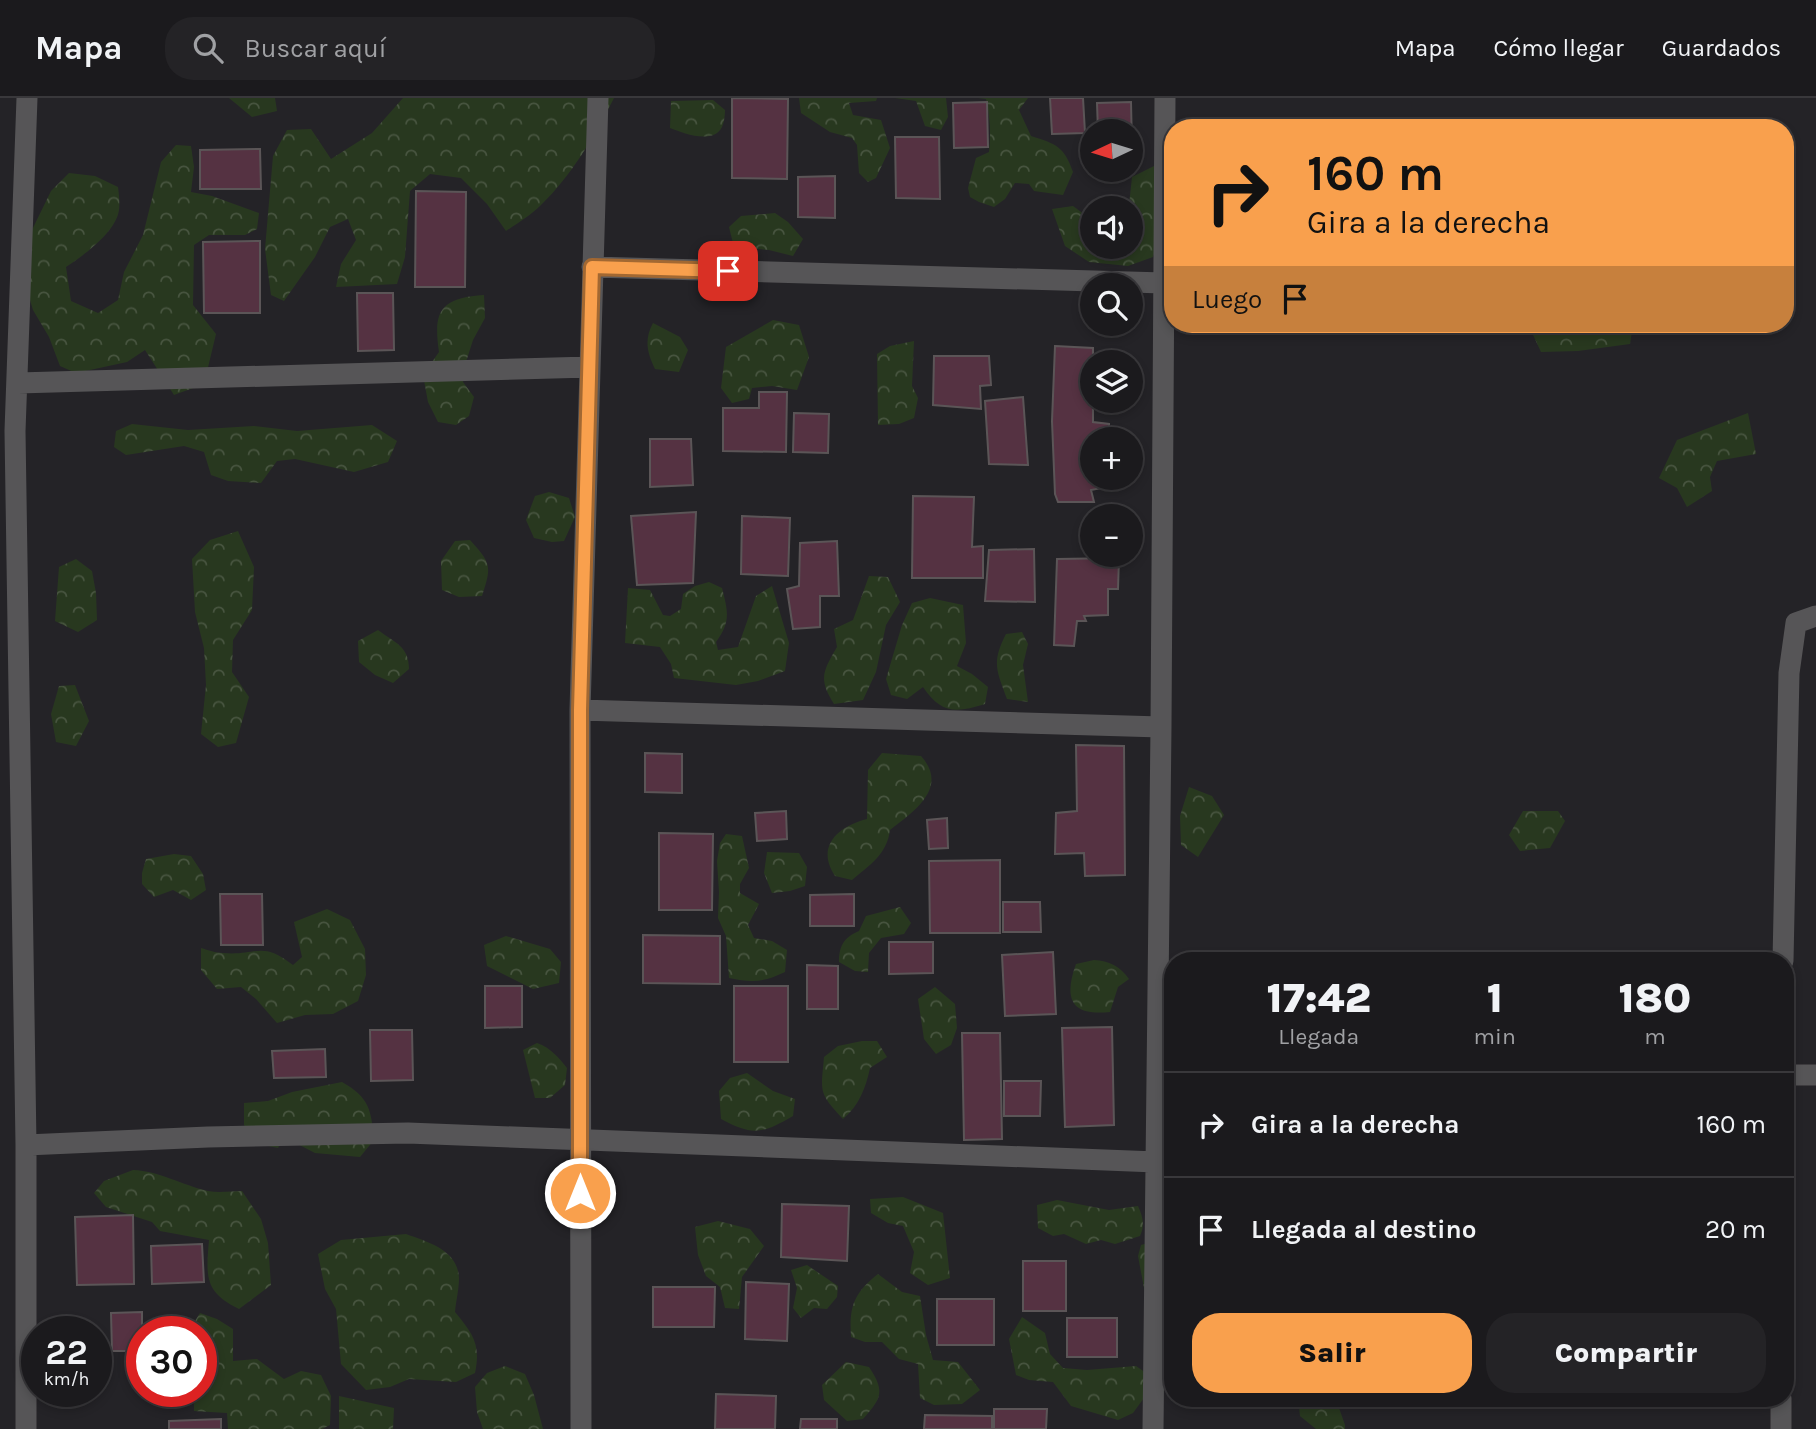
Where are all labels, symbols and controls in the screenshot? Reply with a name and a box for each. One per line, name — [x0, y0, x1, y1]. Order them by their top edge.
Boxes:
search box — [165, 17, 655, 80]
text: Mapa — [35, 29, 123, 67]
icon: search — [189, 29, 227, 67]
text: Buscar aquí — [245, 33, 386, 64]
text: Mapa — [1395, 34, 1455, 62]
text: Cómo llegar — [1493, 34, 1624, 62]
text: Guardados — [1662, 34, 1781, 62]
north arrow — [1080, 119, 1143, 182]
map controls — [1080, 119, 1143, 567]
text: 160 m — [1307, 145, 1444, 202]
icon: right — [1192, 147, 1283, 238]
button: sound — [1080, 196, 1143, 259]
text: Gira a la derecha — [1307, 204, 1550, 241]
pin — [698, 241, 758, 301]
icon: arrive — [709, 252, 747, 290]
button: search — [1080, 273, 1143, 336]
icon: arrive — [1276, 280, 1314, 318]
text: Luego — [1192, 284, 1262, 315]
button: layers — [1080, 350, 1143, 413]
button: + — [1080, 427, 1143, 490]
button: − — [1080, 504, 1143, 567]
text: 17:42 — [1267, 973, 1371, 1023]
text: 1 — [1487, 973, 1503, 1023]
text: 180 — [1618, 973, 1691, 1023]
text: Llegada — [1278, 1023, 1359, 1050]
text: min — [1474, 1023, 1516, 1050]
text: m — [1644, 1023, 1666, 1050]
icon: right — [1192, 1106, 1230, 1144]
text: Gira a la derecha — [1251, 1109, 1460, 1140]
text: 160 m — [1697, 1109, 1766, 1140]
position arrow — [543, 1156, 617, 1230]
icon: arrive — [1192, 1211, 1230, 1249]
text: Llegada al destino — [1251, 1214, 1477, 1245]
text: 20 m — [1705, 1214, 1766, 1245]
button: Salir — [1192, 1313, 1472, 1393]
button: Compartir — [1486, 1313, 1766, 1393]
speed limit sign: 30 — [126, 1316, 217, 1407]
text: 22 — [45, 1332, 88, 1373]
text: km/h — [44, 1368, 89, 1390]

